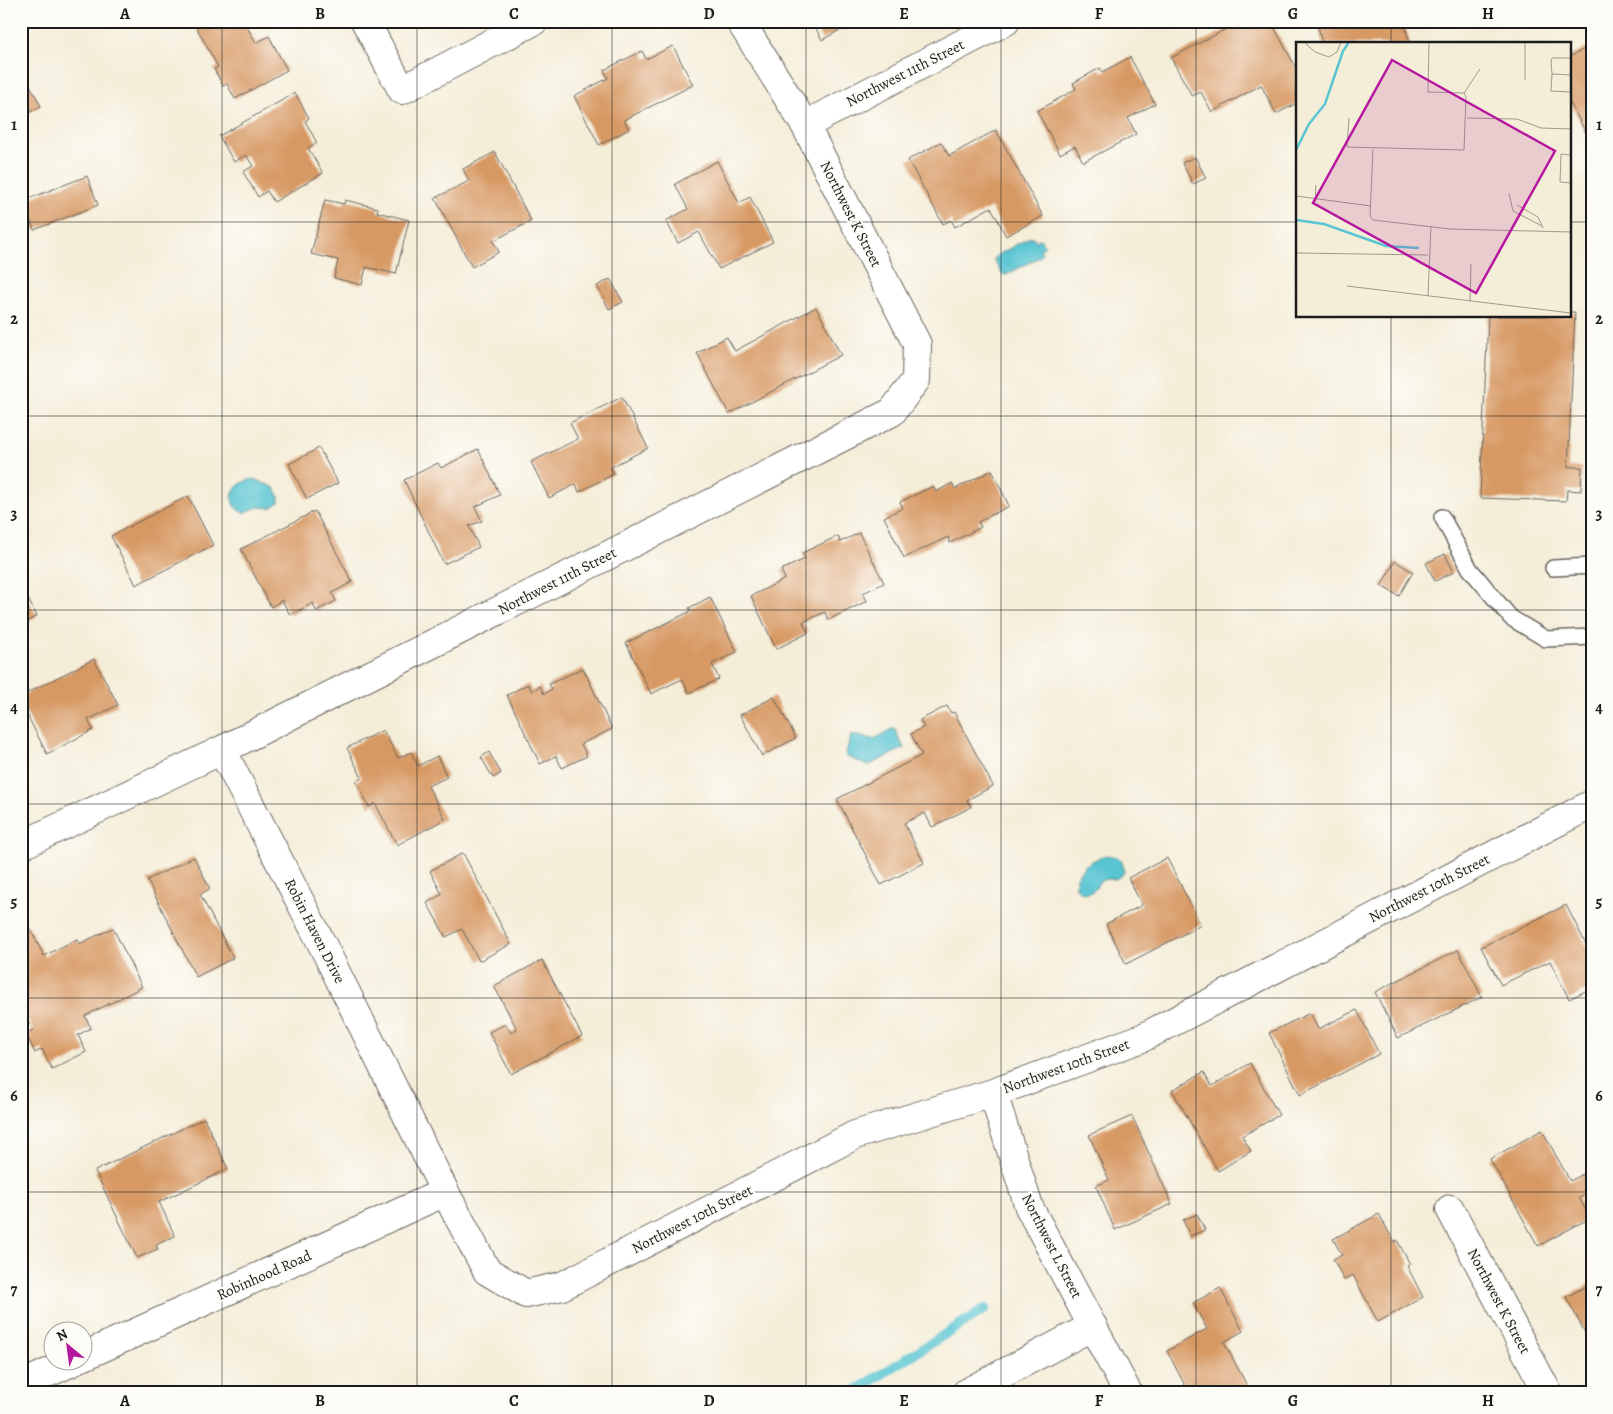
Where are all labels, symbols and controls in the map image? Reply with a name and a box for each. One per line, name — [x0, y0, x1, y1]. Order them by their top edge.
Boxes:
text: A — [119, 3, 131, 25]
text: B — [315, 3, 325, 25]
text: C — [509, 3, 519, 25]
text: D — [703, 3, 715, 25]
text: E — [899, 3, 909, 25]
text: F — [1095, 3, 1104, 25]
text: G — [1288, 3, 1298, 25]
text: H — [1482, 3, 1494, 25]
street label: Northwest 11th Street — [842, 34, 968, 112]
inset map — [1296, 42, 1570, 318]
text: 1 — [11, 114, 17, 136]
text: 1 — [1596, 114, 1602, 136]
street label: Northwest K Street — [816, 157, 886, 271]
text: 2 — [10, 308, 18, 330]
text: 2 — [1595, 308, 1603, 330]
text: 3 — [11, 503, 18, 525]
text: 3 — [1596, 503, 1603, 525]
street label: Northwest 11th Street — [494, 542, 620, 620]
text: 4 — [10, 697, 18, 719]
text: 4 — [1595, 697, 1603, 719]
street label: Northwest 10th Street — [1365, 849, 1493, 927]
street label: Robin Haven Drive — [280, 875, 350, 987]
text: 5 — [11, 891, 18, 913]
text: 5 — [1596, 891, 1603, 913]
street label: Northwest 10th Street — [1000, 1034, 1132, 1098]
text: 6 — [10, 1085, 18, 1107]
text: 6 — [1595, 1085, 1603, 1107]
street label: Northwest 10th Street — [628, 1180, 756, 1258]
street label: Northwest L Street — [1017, 1190, 1087, 1302]
street label: Robinhood Road — [214, 1245, 315, 1305]
street label: Northwest K Street — [1463, 1245, 1535, 1357]
text: 7 — [11, 1279, 18, 1301]
text: 7 — [1596, 1279, 1603, 1301]
north arrow — [42, 1322, 92, 1372]
text: N — [53, 1324, 71, 1346]
text: A — [119, 1390, 131, 1412]
text: B — [315, 1390, 325, 1412]
text: C — [509, 1390, 519, 1412]
text: D — [703, 1390, 715, 1412]
text: E — [899, 1390, 909, 1412]
text: F — [1095, 1390, 1104, 1412]
text: G — [1288, 1390, 1298, 1412]
text: H — [1482, 1390, 1494, 1412]

